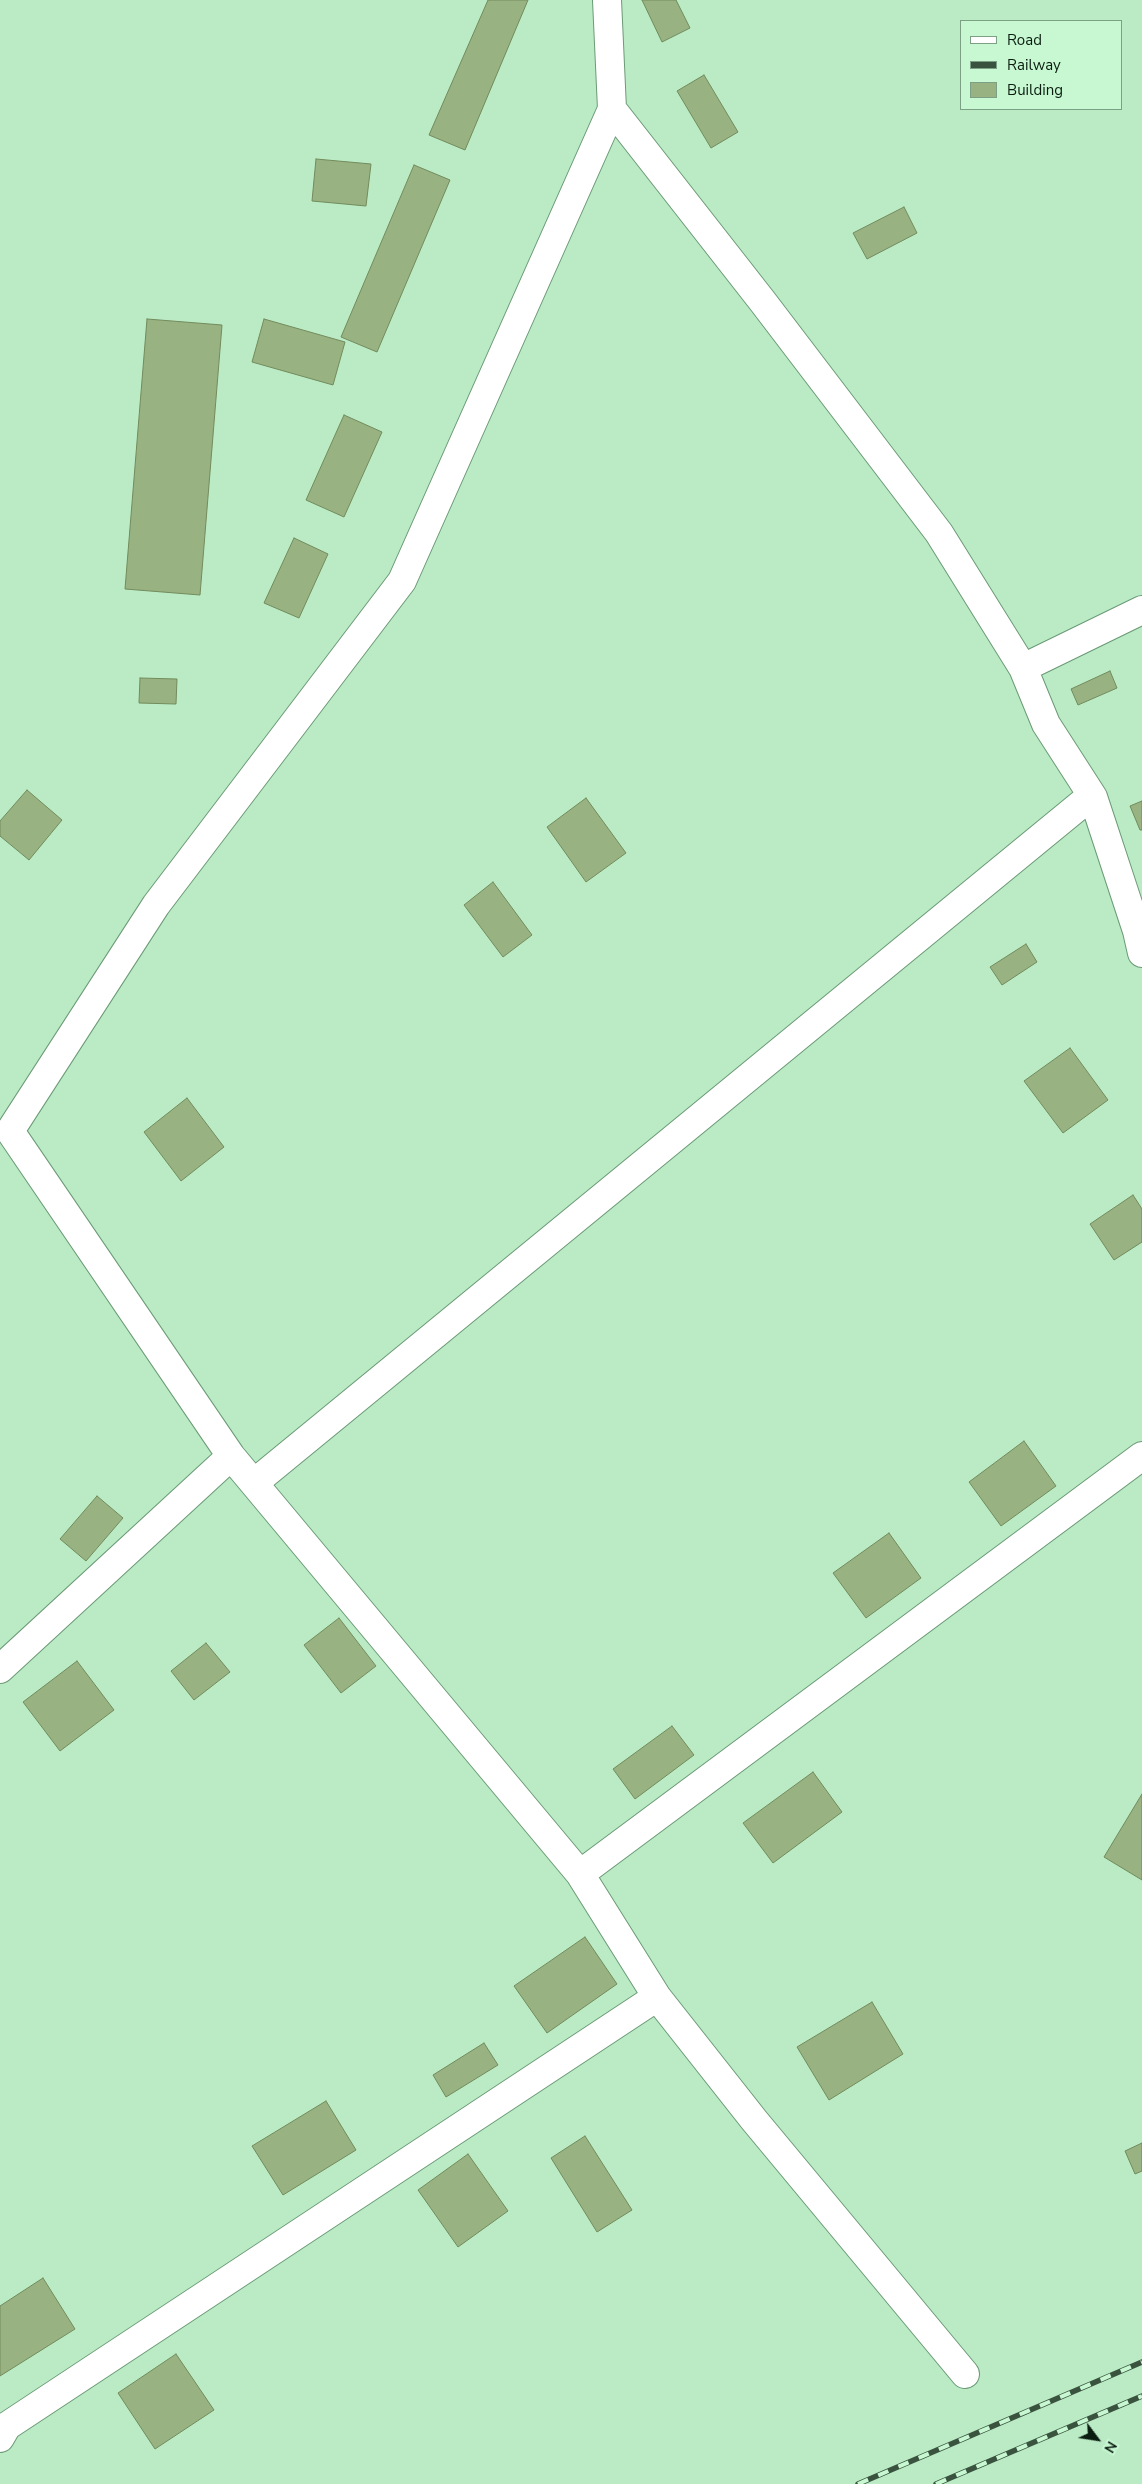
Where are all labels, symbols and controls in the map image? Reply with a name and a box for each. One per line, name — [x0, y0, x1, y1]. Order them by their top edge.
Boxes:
legend — [960, 20, 1122, 110]
text: Road — [1007, 30, 1042, 50]
text: Railway — [1007, 55, 1061, 75]
text: Building — [1007, 80, 1063, 100]
north arrow — [1072, 2414, 1122, 2464]
text: N — [1099, 2438, 1121, 2456]

